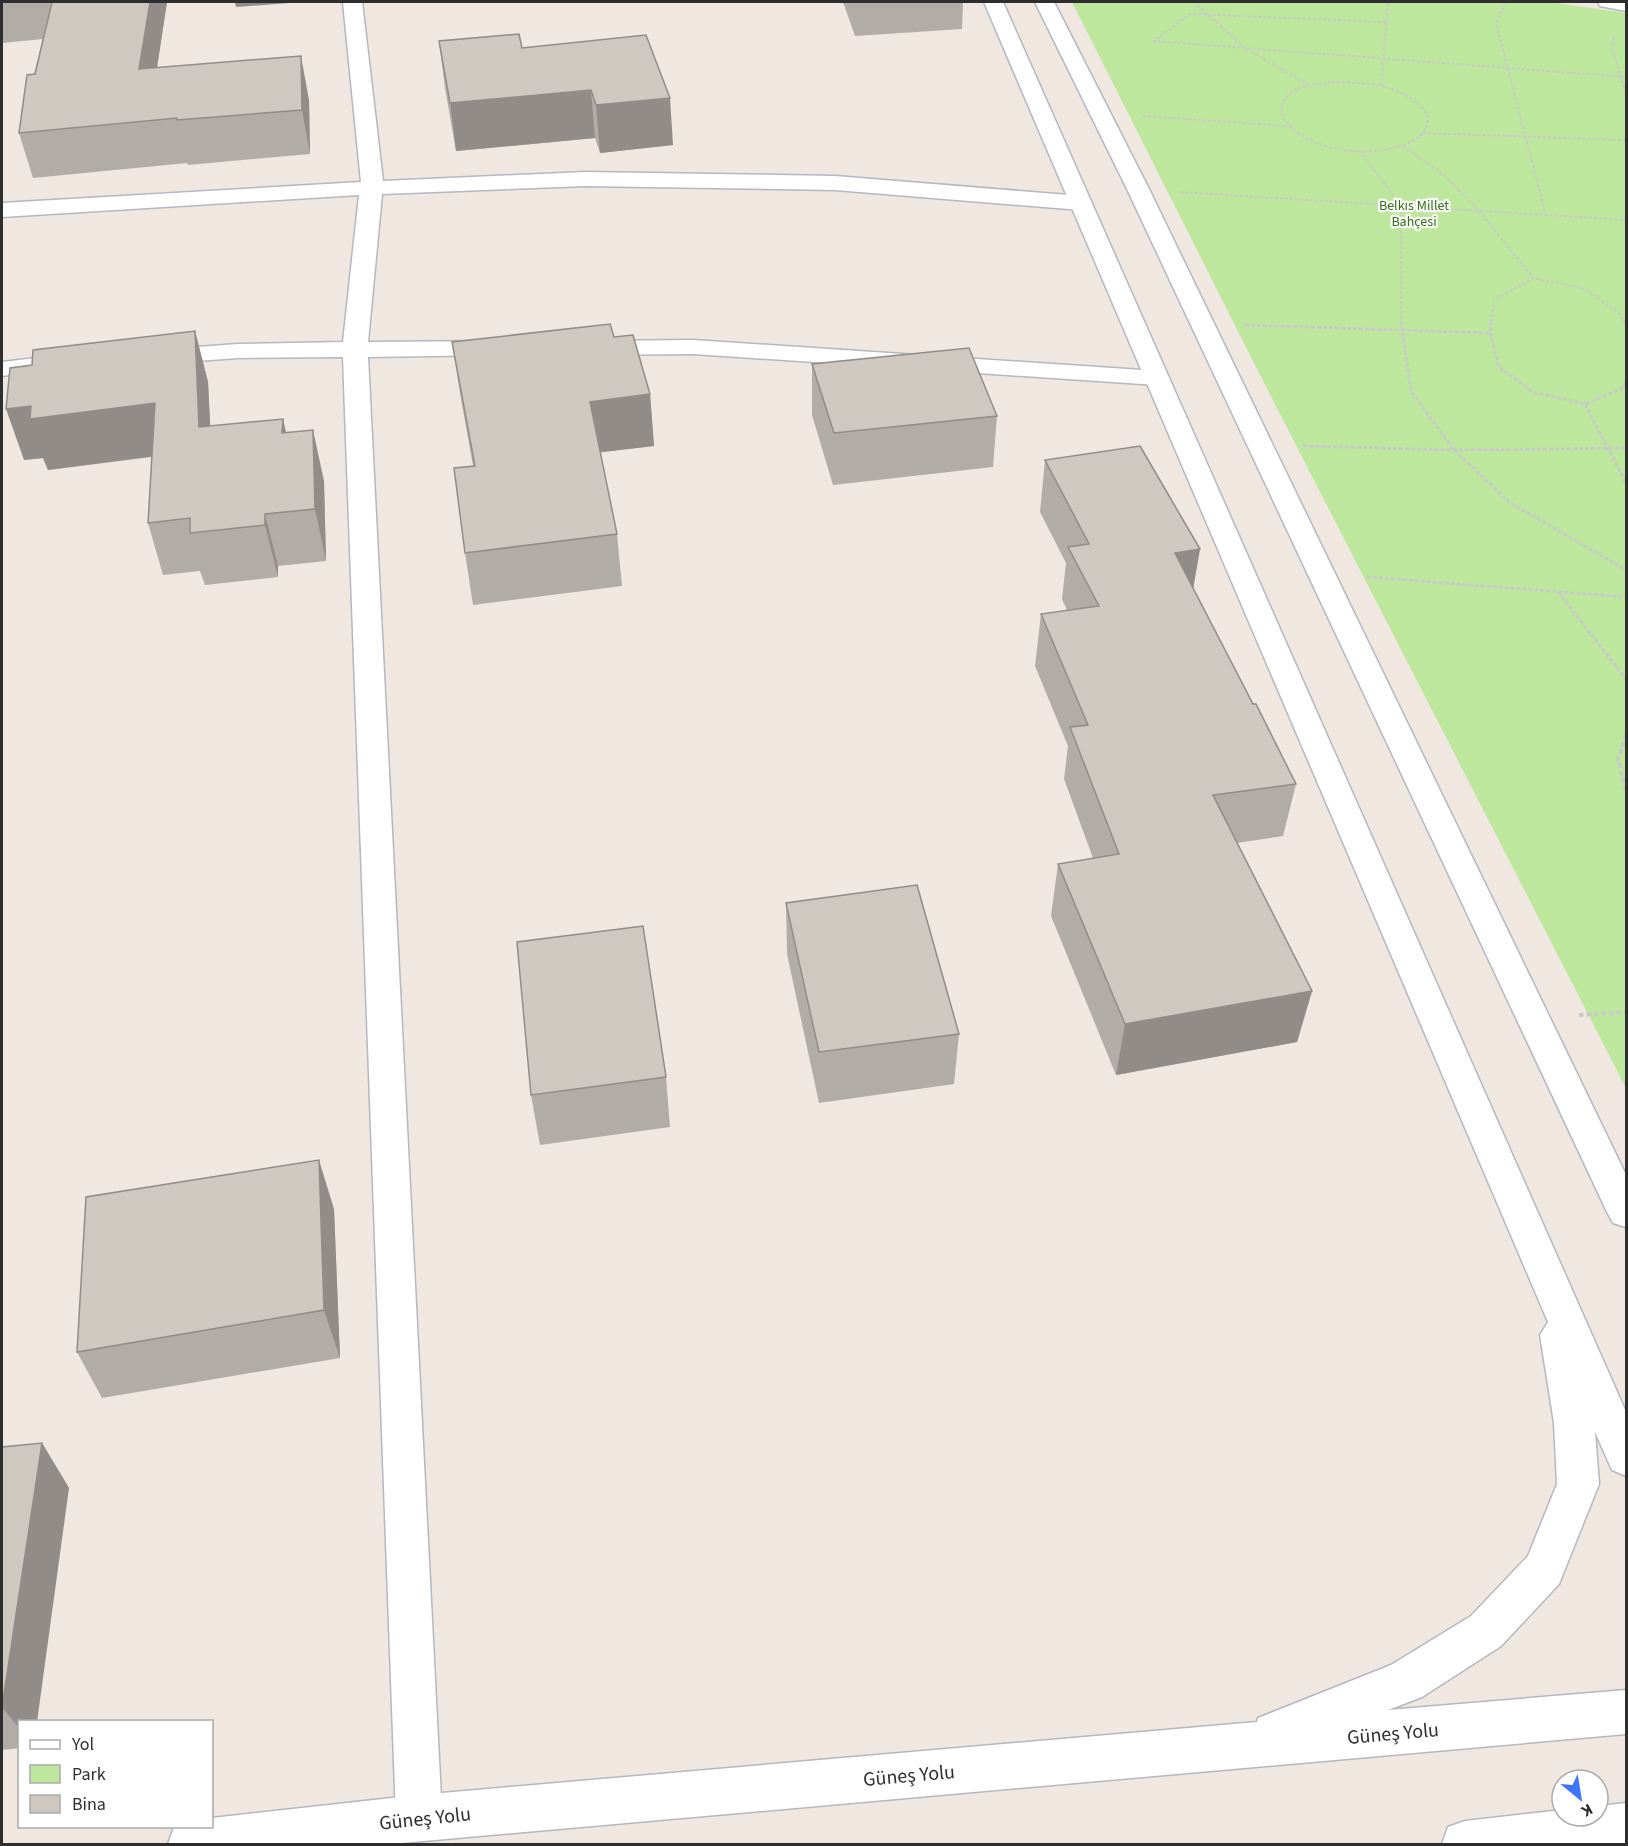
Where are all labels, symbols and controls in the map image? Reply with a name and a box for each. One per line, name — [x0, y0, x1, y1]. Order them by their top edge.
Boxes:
park label: Belkıs Millet Bahçesi — [1379, 196, 1449, 232]
street label: Güneş Yolu — [1346, 1716, 1440, 1752]
legend — [18, 1720, 213, 1828]
text: Yol — [71, 1732, 94, 1757]
street label: Güneş Yolu — [862, 1758, 956, 1794]
text: Park — [72, 1762, 106, 1787]
north arrow — [1550, 1768, 1610, 1828]
text: Bina — [72, 1792, 106, 1817]
text: K — [1577, 1798, 1597, 1822]
street label: Güneş Yolu — [378, 1800, 472, 1838]

